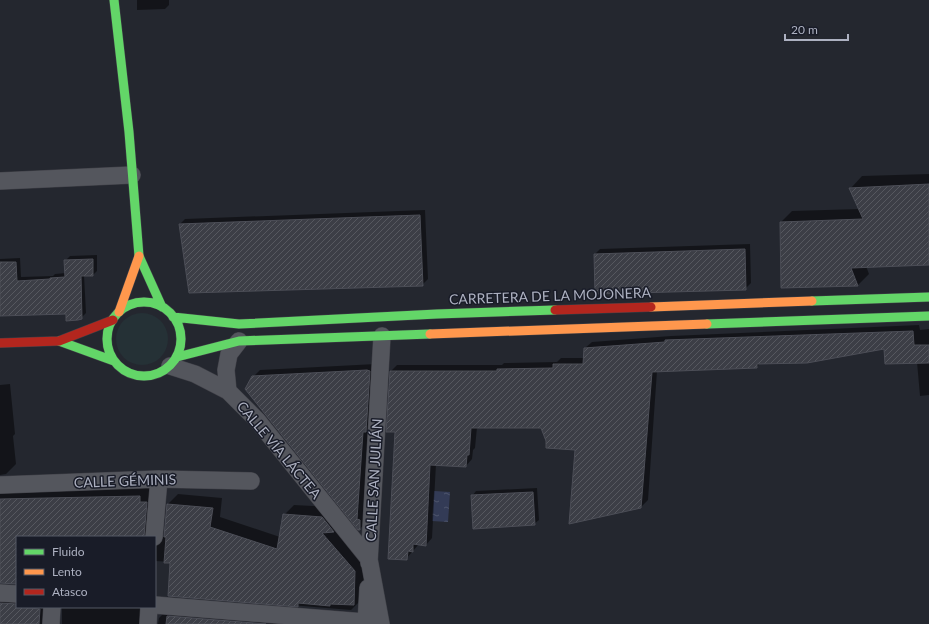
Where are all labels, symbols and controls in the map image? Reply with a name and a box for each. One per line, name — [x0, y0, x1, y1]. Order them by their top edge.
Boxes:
scale bar — [785, 16, 848, 42]
text: 20 m — [791, 22, 818, 37]
street label: CARRETERA DE LA MOJONERA — [449, 283, 652, 308]
street label: CALLE VÍA LÁCTEA — [234, 397, 325, 502]
street label: CALLE SAN JULIÁN — [362, 418, 385, 542]
street label: CALLE GÉMINIS — [74, 470, 176, 491]
legend — [16, 536, 156, 608]
text: Fluido — [52, 544, 85, 559]
text: Lento — [52, 564, 82, 579]
text: Atasco — [52, 584, 88, 599]

